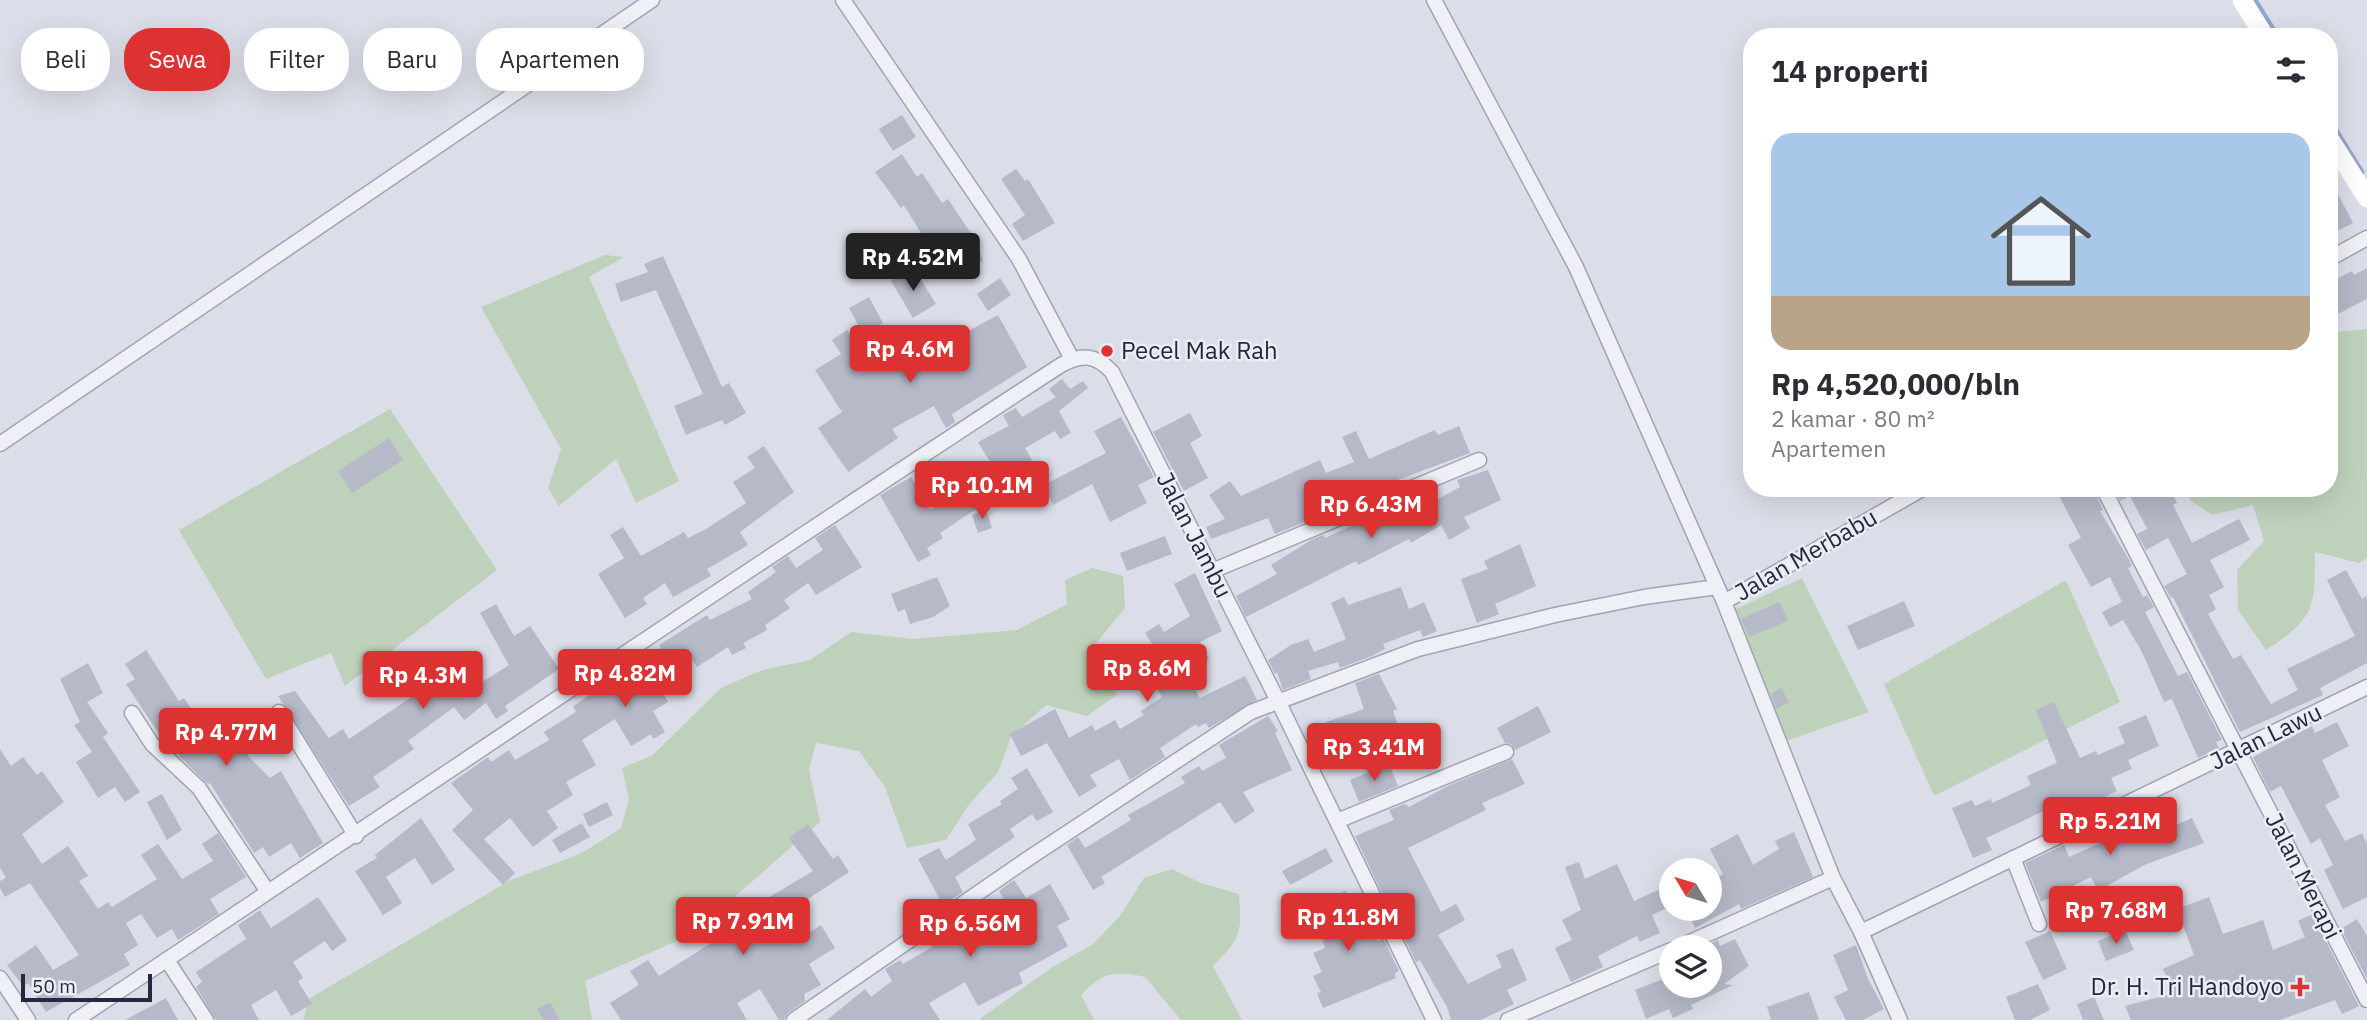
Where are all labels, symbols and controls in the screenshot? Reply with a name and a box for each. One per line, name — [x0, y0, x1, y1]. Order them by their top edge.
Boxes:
chip: Beli — [21, 28, 110, 91]
chip: Sewa — [124, 28, 230, 91]
chip: Filter — [244, 28, 349, 91]
chip: Baru — [363, 28, 462, 91]
chip: Apartemen — [476, 28, 644, 91]
text: 14 properti — [1771, 51, 1929, 90]
icon: filters — [2272, 51, 2310, 89]
icon: home — [1978, 178, 2104, 304]
pin: Rp 4.52M — [841, 233, 985, 293]
text: Rp 4.52M — [862, 241, 964, 271]
pin: Rp 4.6M — [845, 326, 975, 385]
text: Rp 4.6M — [866, 333, 954, 363]
place label: Pecel Mak Rah — [1121, 334, 1278, 366]
marker: Pecel Mak Rah — [1099, 343, 1115, 359]
text: Rp 4,520,000/bln — [1771, 364, 2020, 403]
text: 2 kamar · 80 m² — [1771, 403, 1935, 433]
text: Apartemen — [1771, 433, 1886, 463]
pin: Rp 10.1M — [910, 462, 1054, 521]
street label: Jalan Jambu — [1149, 466, 1240, 603]
text: Rp 10.1M — [931, 469, 1033, 499]
pin: Rp 6.43M — [1299, 480, 1443, 540]
text: Rp 6.43M — [1320, 488, 1422, 518]
street label: Jalan Merbabu — [1728, 500, 1883, 608]
pin: Rp 8.6M — [1082, 644, 1212, 704]
pin: Rp 4.82M — [553, 650, 697, 709]
pin: Rp 4.3M — [358, 652, 488, 711]
text: Rp 8.6M — [1103, 652, 1191, 682]
text: Rp 4.82M — [574, 657, 676, 687]
text: Rp 4.3M — [379, 659, 467, 689]
street label: Jalan Lawu — [2204, 695, 2327, 777]
pin: Rp 4.77M — [154, 708, 298, 768]
text: Rp 4.77M — [175, 716, 277, 746]
pin: Rp 3.41M — [1302, 724, 1446, 783]
text: Rp 3.41M — [1323, 731, 1425, 761]
pin: Rp 5.21M — [2038, 798, 2182, 857]
text: Rp 5.21M — [2059, 805, 2161, 835]
street label: Jalan Merapi — [2258, 807, 2349, 944]
north arrow — [1659, 858, 1722, 920]
map controls — [1659, 858, 1722, 998]
pin: Rp 7.68M — [2044, 886, 2188, 946]
pin: Rp 11.8M — [1276, 894, 1420, 953]
text: Rp 7.68M — [2065, 894, 2167, 924]
pin: Rp 7.91M — [671, 898, 815, 957]
pin: Rp 6.56M — [898, 900, 1042, 959]
text: Rp 11.8M — [1297, 901, 1399, 931]
text: Rp 7.91M — [692, 905, 794, 935]
text: Rp 6.56M — [919, 907, 1021, 937]
button: layers — [1659, 935, 1722, 998]
place label: Dr. H. Tri Handoyo — [2091, 970, 2284, 1002]
scale bar — [21, 971, 152, 1003]
text: 50 m — [32, 974, 76, 998]
marker: Dr. H. Tri Handoyo — [2290, 977, 2310, 997]

